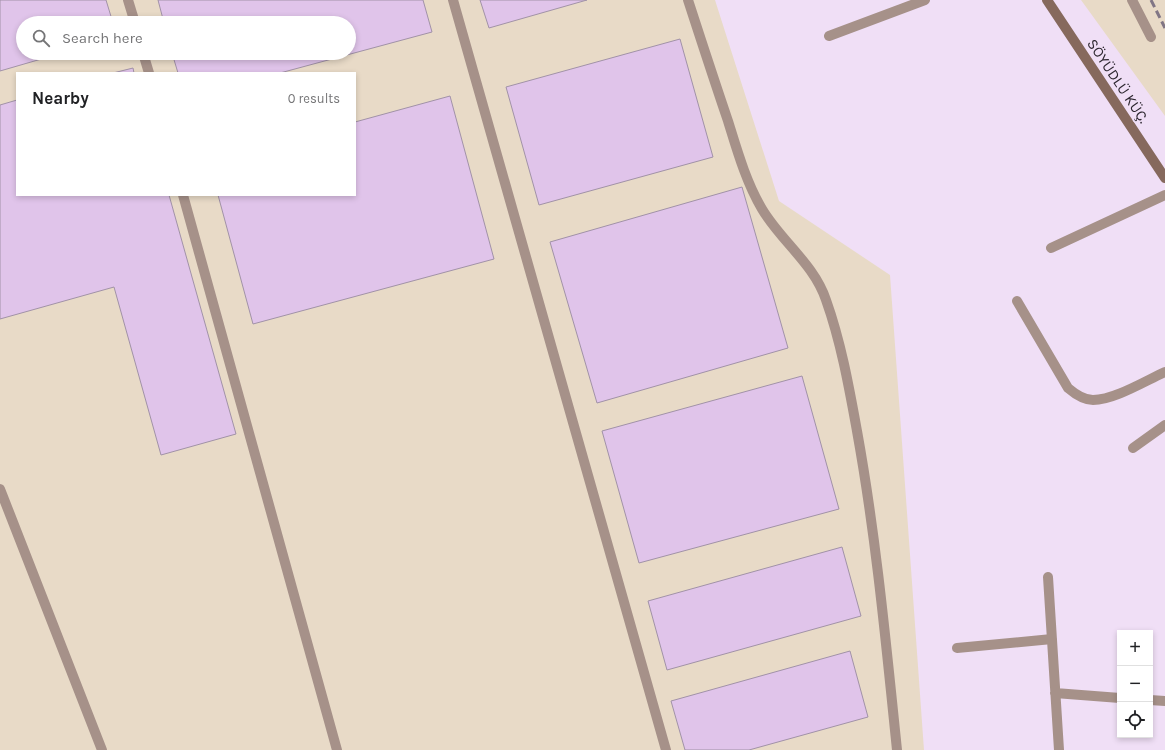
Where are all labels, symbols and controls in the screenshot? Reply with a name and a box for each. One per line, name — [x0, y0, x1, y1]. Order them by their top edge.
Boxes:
search box — [16, 16, 356, 60]
icon: search — [30, 27, 52, 49]
text: Search here — [62, 29, 143, 47]
street label: SÖYÜDLÜ KÜÇ. — [1083, 36, 1153, 127]
text: Nearby — [32, 88, 89, 108]
text: 0 results — [288, 91, 340, 106]
map controls — [1117, 630, 1153, 738]
button: + — [1117, 630, 1153, 666]
button: − — [1117, 666, 1153, 702]
button: locate — [1117, 702, 1153, 738]

